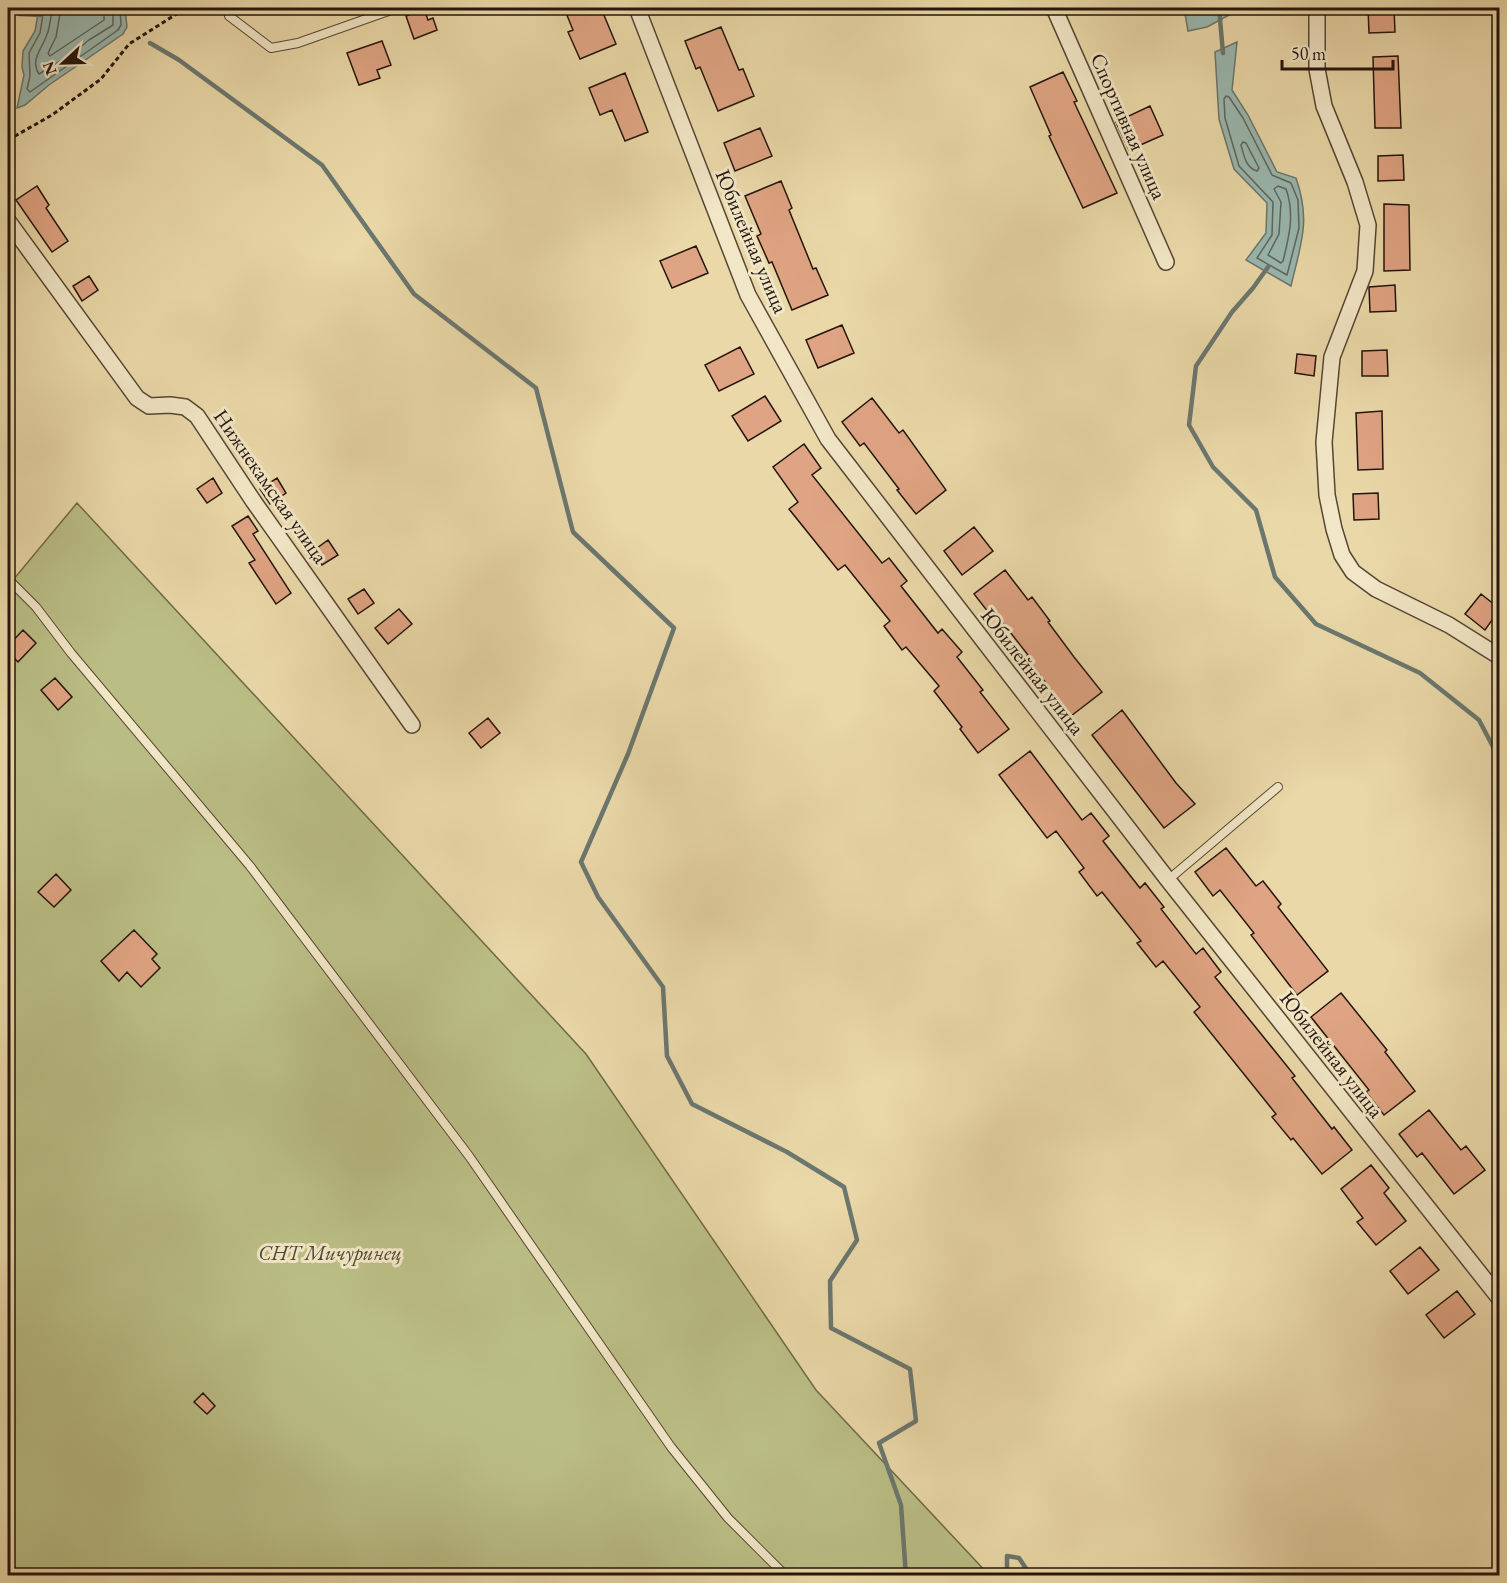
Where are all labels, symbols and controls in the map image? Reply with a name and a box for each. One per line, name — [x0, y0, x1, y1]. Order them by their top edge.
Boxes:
north arrow — [33, 33, 93, 93]
scale bar — [1282, 33, 1393, 71]
text: 50 m — [1291, 42, 1326, 65]
street label: Спортивная улица — [1085, 49, 1174, 204]
text: N — [37, 58, 62, 78]
street label: Юбилейная улица — [709, 165, 795, 318]
street label: Нижнекамская улица — [208, 404, 335, 569]
street label: Юбилейная улица — [975, 602, 1091, 740]
street label: Юбилейная улица — [1274, 985, 1390, 1123]
park label: СНТ Мичуринец — [258, 1239, 402, 1266]

